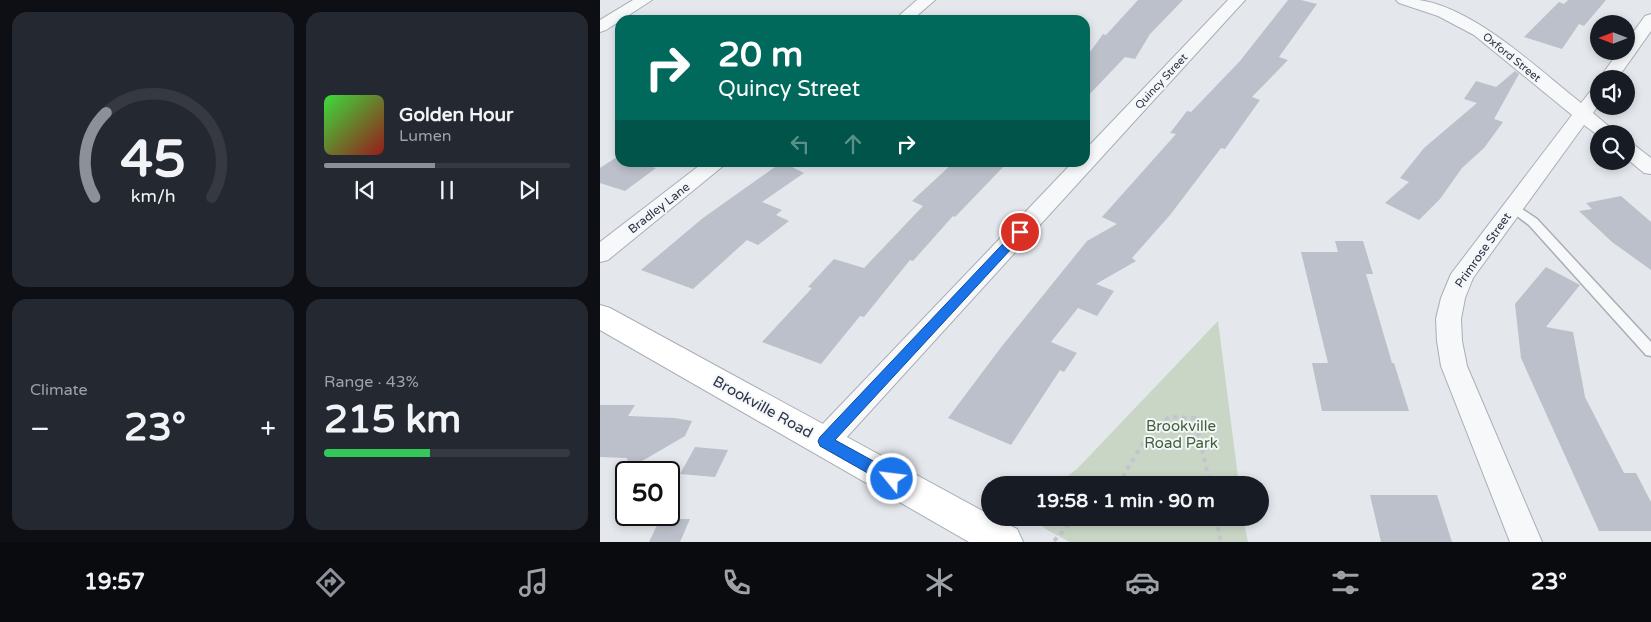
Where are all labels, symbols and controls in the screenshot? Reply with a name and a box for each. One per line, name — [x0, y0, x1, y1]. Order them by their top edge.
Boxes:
north arrow — [1590, 15, 1635, 60]
map controls — [1590, 15, 1635, 170]
street label: Oxford Street — [1480, 30, 1543, 85]
text: 20 m — [718, 34, 803, 76]
icon: right — [635, 35, 700, 100]
street label: Quincy Street — [1132, 51, 1190, 112]
button: sound — [1590, 70, 1635, 115]
text: Quincy Street — [718, 76, 860, 102]
text: Golden Hour — [399, 104, 513, 126]
button: search — [1590, 125, 1635, 170]
text: Lumen — [399, 126, 451, 146]
text: 45 — [120, 128, 186, 191]
icon: left — [786, 130, 814, 158]
icon: ahead — [839, 130, 867, 158]
icon: right — [892, 130, 920, 158]
icon: previous — [351, 176, 379, 204]
icon: pause — [433, 176, 461, 204]
icon: next — [515, 176, 543, 204]
street label: Bradley Lane — [625, 180, 693, 236]
text: km/h — [131, 186, 175, 207]
street label: Primrose Street — [1452, 210, 1514, 290]
pin — [999, 211, 1041, 253]
icon: arrive — [1006, 218, 1034, 246]
text: Range · 43% — [324, 372, 419, 392]
street label: Brookville Road — [710, 372, 816, 442]
text: Climate — [30, 380, 88, 400]
text: 215 km — [324, 397, 461, 443]
text: 23° — [124, 405, 186, 451]
text: − — [30, 412, 50, 446]
text: + — [260, 412, 276, 446]
park label: Brookville Road Park — [1144, 417, 1218, 452]
position arrow — [865, 452, 917, 504]
speed limit sign: 50 — [615, 461, 680, 526]
text: 19:58 · 1 min · 90 m — [1035, 490, 1215, 512]
icon: directions — [313, 565, 348, 600]
icon: music — [516, 565, 551, 600]
icon: phone — [719, 565, 754, 600]
icon: climate — [922, 565, 957, 600]
icon: car — [1125, 565, 1160, 600]
icon: filters — [1328, 565, 1363, 600]
text: 19:57 — [84, 569, 145, 595]
text: 23° — [1531, 569, 1567, 595]

